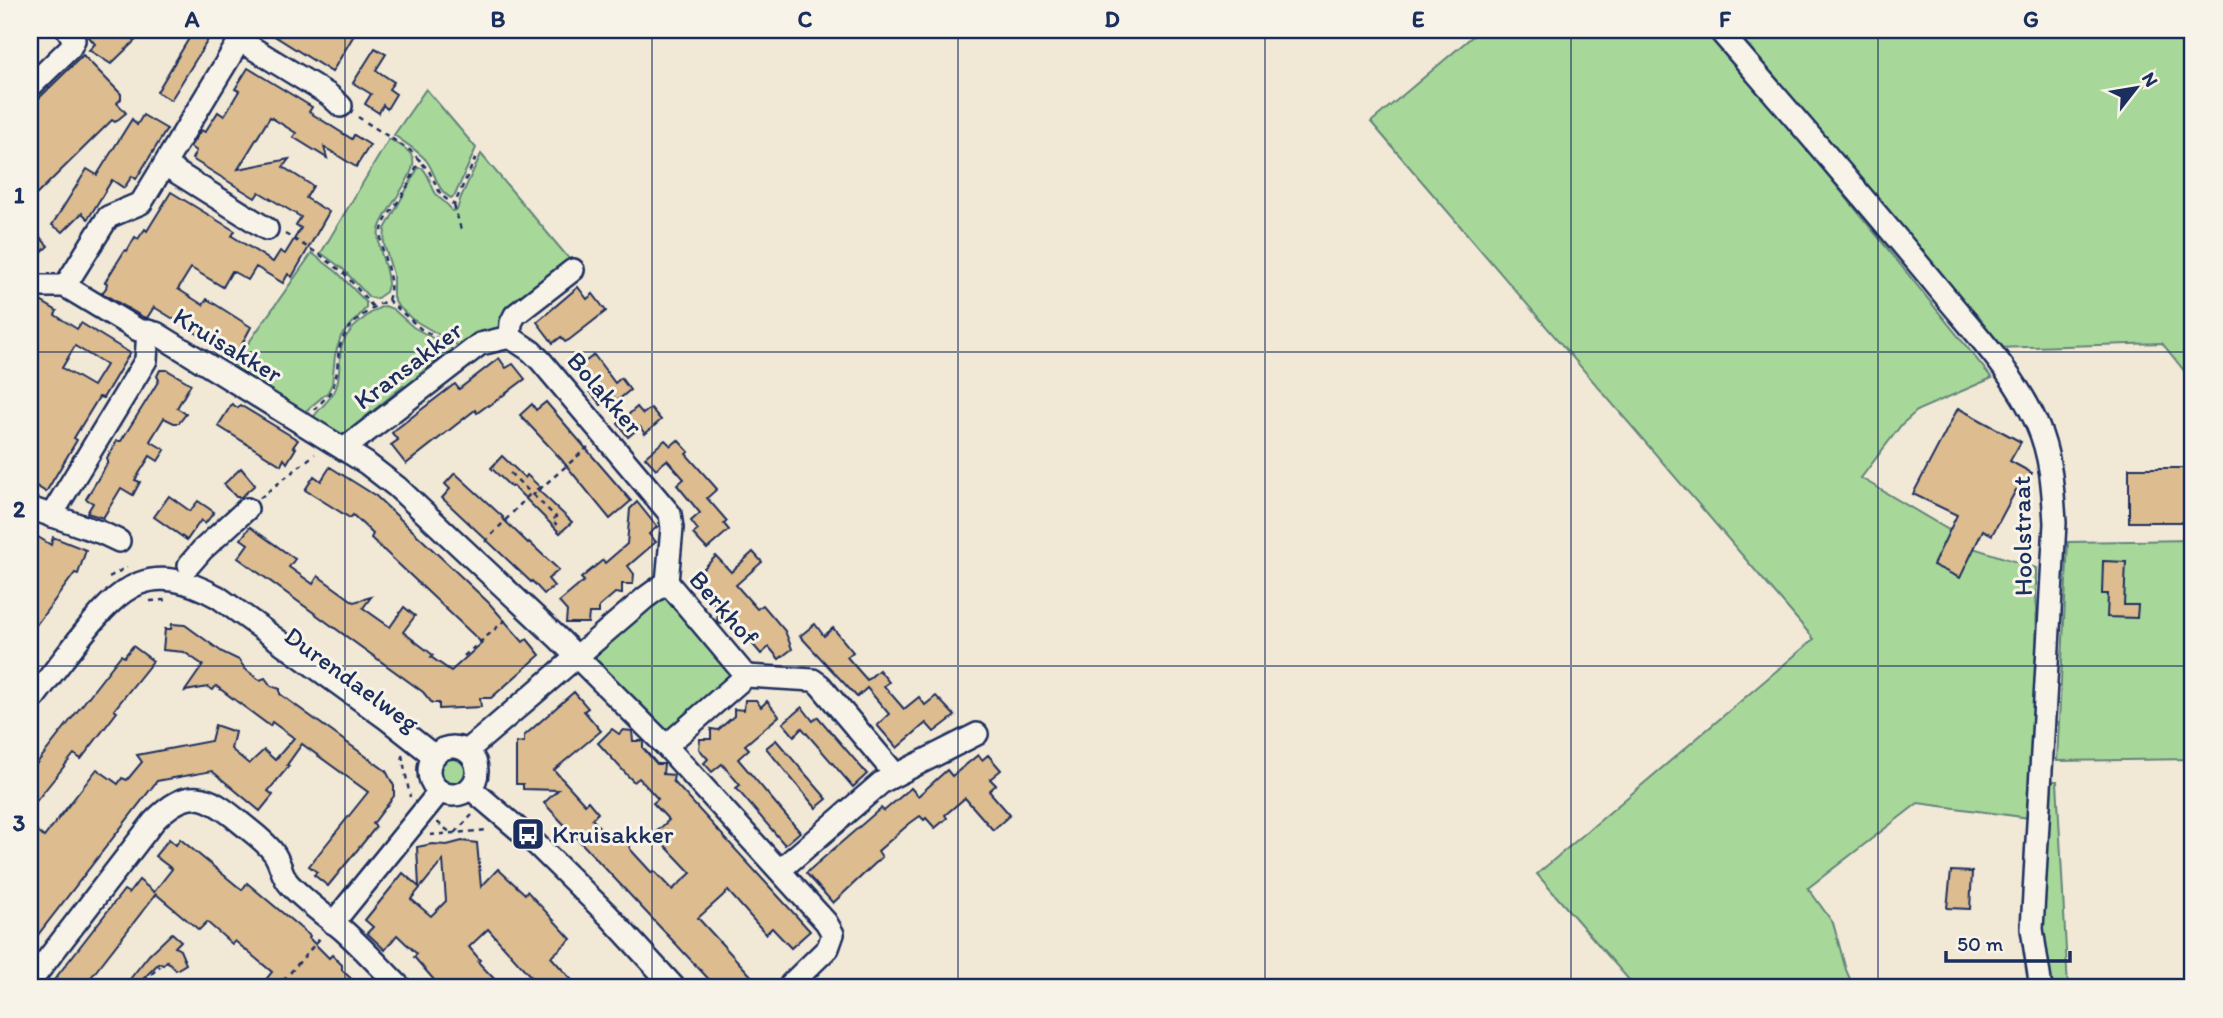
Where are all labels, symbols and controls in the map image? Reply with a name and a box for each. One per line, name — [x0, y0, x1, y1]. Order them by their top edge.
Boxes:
text: A — [184, 5, 200, 33]
text: B — [491, 5, 506, 33]
text: C — [798, 5, 813, 33]
text: D — [1104, 5, 1120, 33]
text: E — [1412, 5, 1425, 33]
text: F — [1719, 5, 1732, 33]
text: G — [2023, 5, 2039, 33]
north arrow — [2100, 52, 2170, 122]
text: N — [2137, 68, 2163, 91]
text: 1 — [14, 181, 25, 209]
street label: Kruisakker — [168, 300, 289, 390]
street label: Kransakker — [347, 313, 469, 416]
street label: Bolakker — [560, 345, 650, 442]
street label: Hoolstraat — [2005, 475, 2039, 596]
text: 2 — [13, 495, 26, 523]
street label: Berkhof — [683, 564, 766, 652]
street label: Durendaelweg — [278, 619, 426, 739]
text: 3 — [13, 809, 26, 837]
bus stop icon: Kruisakker — [509, 815, 547, 853]
place label: Kruisakker — [552, 818, 674, 850]
scale bar — [1946, 920, 2071, 964]
text: 50 m — [1957, 931, 2004, 956]

